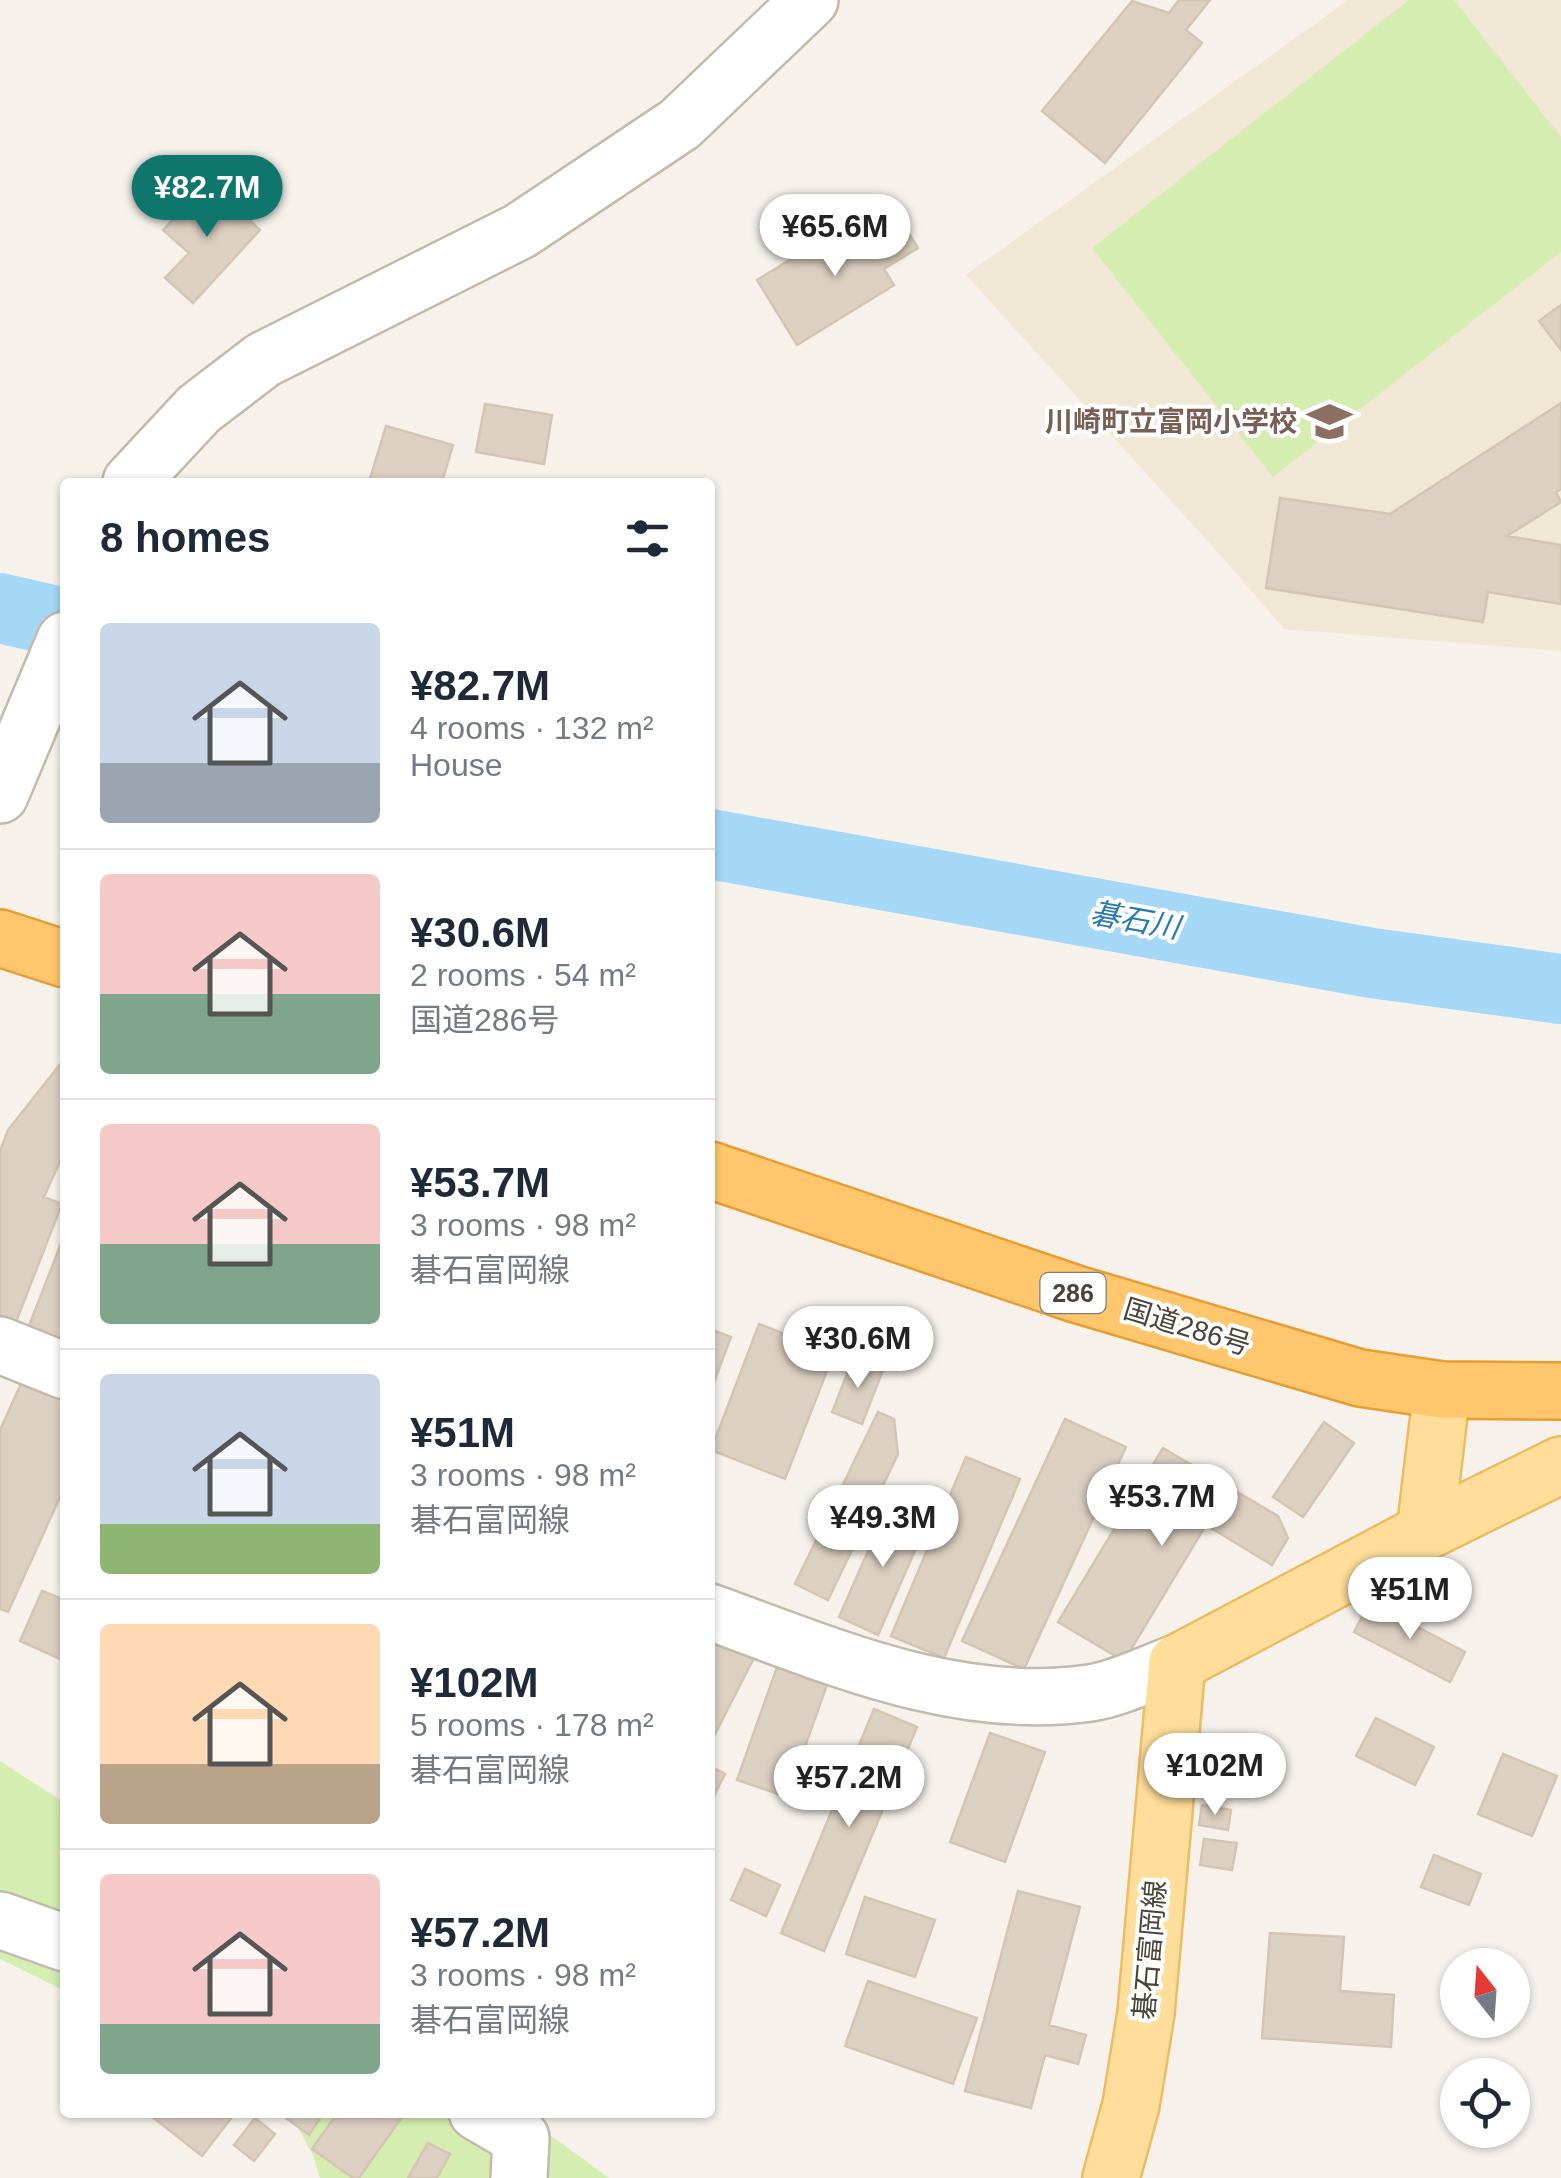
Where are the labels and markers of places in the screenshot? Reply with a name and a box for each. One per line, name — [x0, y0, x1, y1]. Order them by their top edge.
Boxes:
pin: ¥82.7M — [126, 155, 288, 240]
pin: ¥65.6M — [754, 194, 916, 279]
school or university icon: 川崎町立富岡小学校 — [1306, 397, 1354, 445]
place label: 川崎町立富岡小学校 — [1045, 406, 1297, 437]
pin: ¥30.6M — [777, 1306, 939, 1391]
pin: ¥53.7M — [1081, 1464, 1243, 1549]
pin: ¥49.3M — [802, 1485, 964, 1570]
pin: ¥51M — [1351, 1557, 1469, 1642]
pin: ¥102M — [1145, 1733, 1285, 1818]
pin: ¥57.2M — [768, 1745, 930, 1830]

